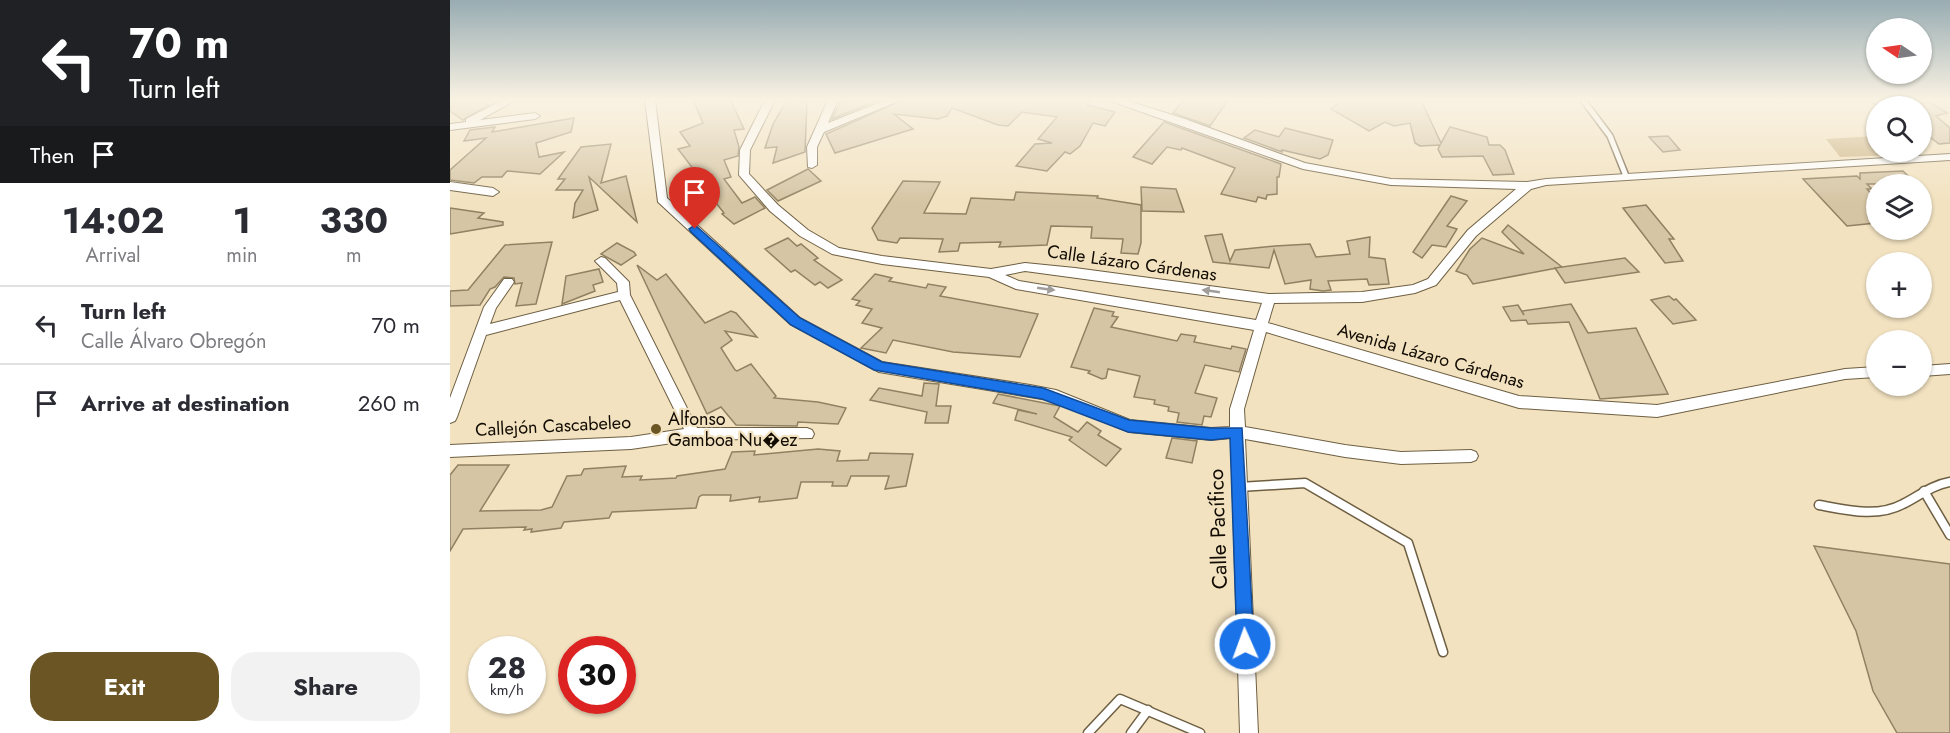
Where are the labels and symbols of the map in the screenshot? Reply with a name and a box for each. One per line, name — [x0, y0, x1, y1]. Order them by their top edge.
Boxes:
north arrow — [1866, 18, 1932, 84]
pin — [669, 167, 720, 229]
street label: Calle Lázaro Cárdenas — [1046, 238, 1218, 288]
one-way arrow — [1037, 285, 1056, 294]
one-way arrow — [1202, 287, 1221, 296]
street label: Avenida Lázaro Cárdenas — [1334, 317, 1528, 395]
place label: Alfonso Gamboa Nu�ez — [668, 406, 798, 453]
street label: Callejón Cascabeleo — [474, 409, 632, 443]
marker: Alfonso Gamboa Nu�ez — [649, 422, 663, 436]
street label: Calle Pacífico — [1201, 468, 1235, 590]
position arrow — [1213, 612, 1277, 676]
speed limit sign: 30 — [558, 636, 636, 714]

